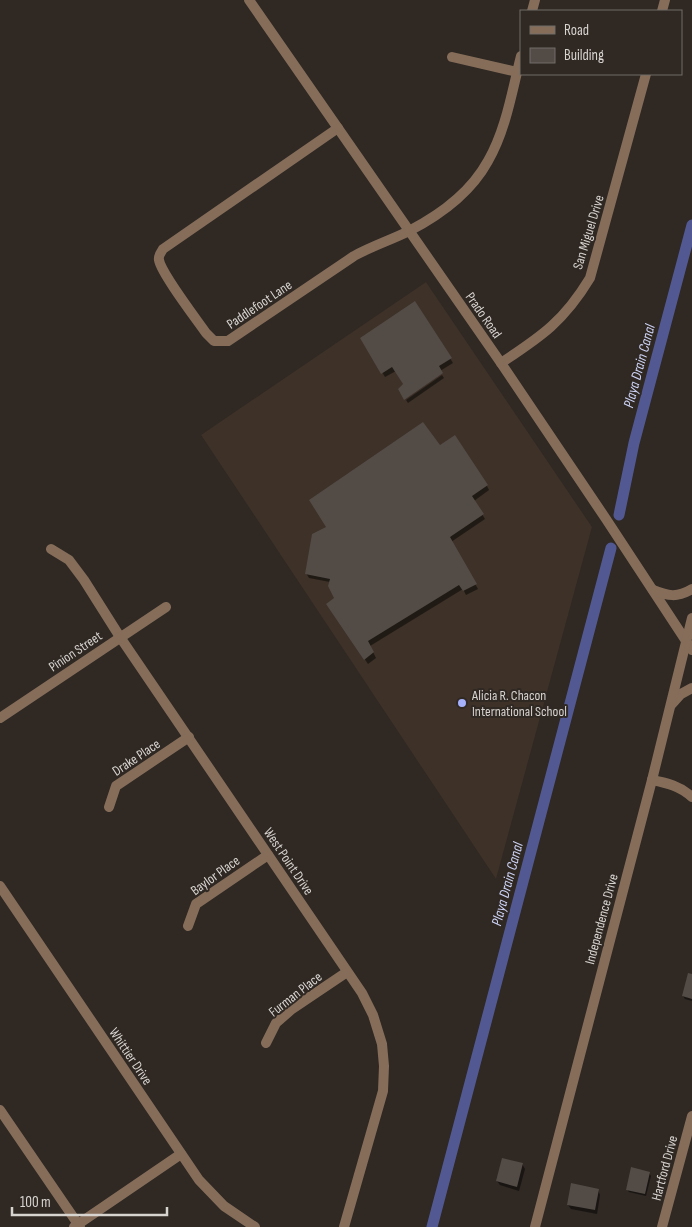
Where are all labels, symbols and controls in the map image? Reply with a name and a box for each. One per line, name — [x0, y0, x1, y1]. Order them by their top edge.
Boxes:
legend — [520, 10, 682, 75]
text: Road — [564, 21, 589, 40]
text: Building — [564, 46, 604, 65]
street label: San Miguel Drive — [569, 193, 608, 271]
street label: Paddlefoot Lane — [223, 276, 295, 332]
street label: Prado Road — [462, 289, 506, 342]
water label: Playa Drain Canal — [619, 321, 660, 410]
street label: Pinion Street — [45, 627, 105, 675]
place label: Alicia R. Chacon International School — [471, 687, 567, 720]
marker: Alicia R. Chacon International School — [456, 697, 468, 709]
street label: Drake Place — [109, 735, 163, 780]
street label: West Point Drive — [260, 824, 317, 898]
water label: Playa Drain Canal — [487, 839, 528, 928]
street label: Baylor Place — [187, 852, 243, 899]
street label: Independence Drive — [581, 872, 622, 966]
street label: Furman Place — [265, 968, 325, 1020]
street label: Whittier Drive — [105, 1025, 156, 1088]
street label: Hartford Drive — [648, 1134, 681, 1203]
scale bar — [12, 1184, 168, 1216]
text: 100 m — [20, 1193, 51, 1212]

